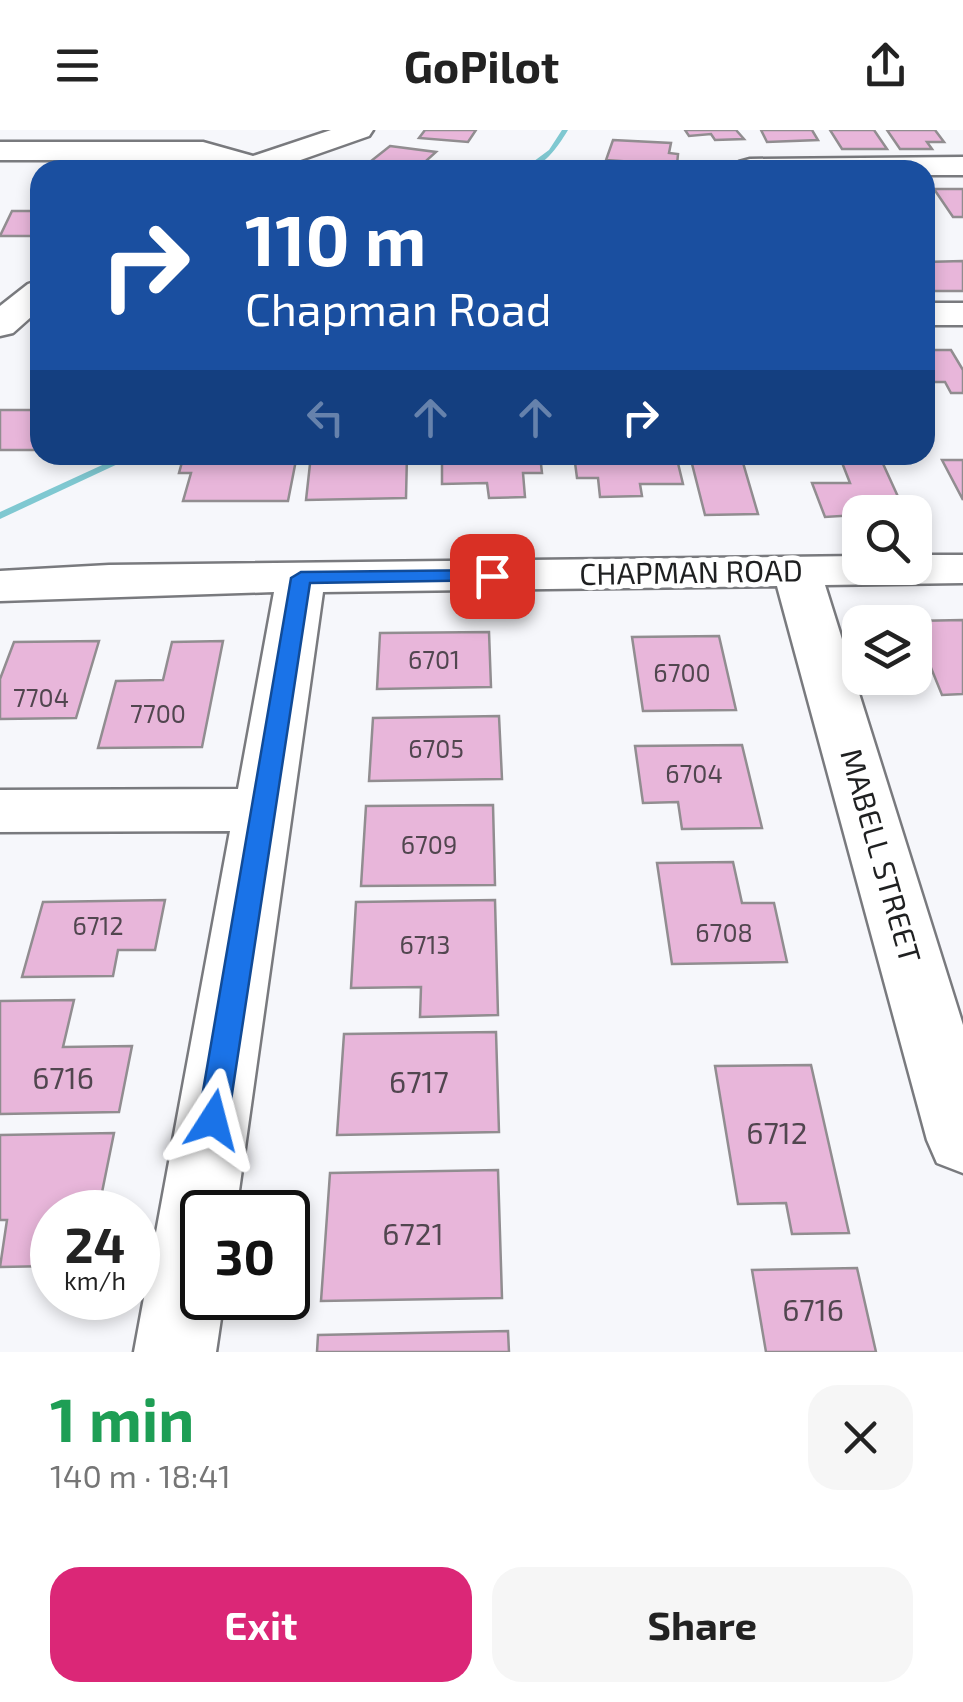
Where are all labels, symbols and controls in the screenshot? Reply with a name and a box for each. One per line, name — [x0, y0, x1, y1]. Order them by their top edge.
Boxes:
icon: menu — [50, 38, 105, 93]
text: GoPilot — [404, 38, 559, 92]
icon: share — [858, 38, 913, 93]
text: 110 m — [245, 196, 426, 280]
icon: right — [80, 200, 210, 330]
text: Chapman Road — [245, 281, 552, 335]
icon: left — [298, 390, 353, 445]
icon: ahead — [403, 390, 458, 445]
icon: ahead — [508, 390, 563, 445]
icon: right — [613, 390, 668, 445]
map controls — [842, 495, 932, 695]
button: search — [842, 495, 932, 585]
pin — [450, 534, 535, 619]
icon: arrive — [465, 549, 520, 604]
street label: CHAPMAN ROAD — [579, 551, 803, 591]
button: layers — [842, 605, 932, 695]
house number: 6701 — [408, 644, 460, 674]
house number: 6700 — [653, 657, 711, 687]
house number: 7704 — [13, 682, 69, 712]
house number: 7700 — [130, 698, 186, 728]
house number: 6705 — [408, 733, 464, 763]
street label: MABELL STREET — [834, 744, 930, 967]
house number: 6704 — [665, 758, 723, 788]
house number: 6709 — [401, 829, 457, 859]
house number: 6712 — [72, 910, 124, 940]
house number: 6708 — [695, 917, 753, 947]
house number: 6713 — [400, 929, 450, 959]
house number: 6716 — [32, 1059, 94, 1095]
house number: 6717 — [389, 1063, 449, 1099]
position arrow — [161, 1068, 265, 1172]
house number: 6712 — [746, 1114, 808, 1150]
speed limit sign: 30 — [180, 1190, 310, 1320]
text: 24 — [65, 1213, 125, 1273]
house number: 6721 — [382, 1215, 444, 1251]
text: km/h — [64, 1265, 126, 1295]
house number: 6716 — [782, 1291, 844, 1327]
text: 1 min — [50, 1382, 194, 1454]
button: close — [808, 1385, 913, 1490]
text: 140 m · 18:41 — [50, 1456, 231, 1494]
button: Exit — [50, 1567, 472, 1682]
button: Share — [492, 1567, 913, 1682]

